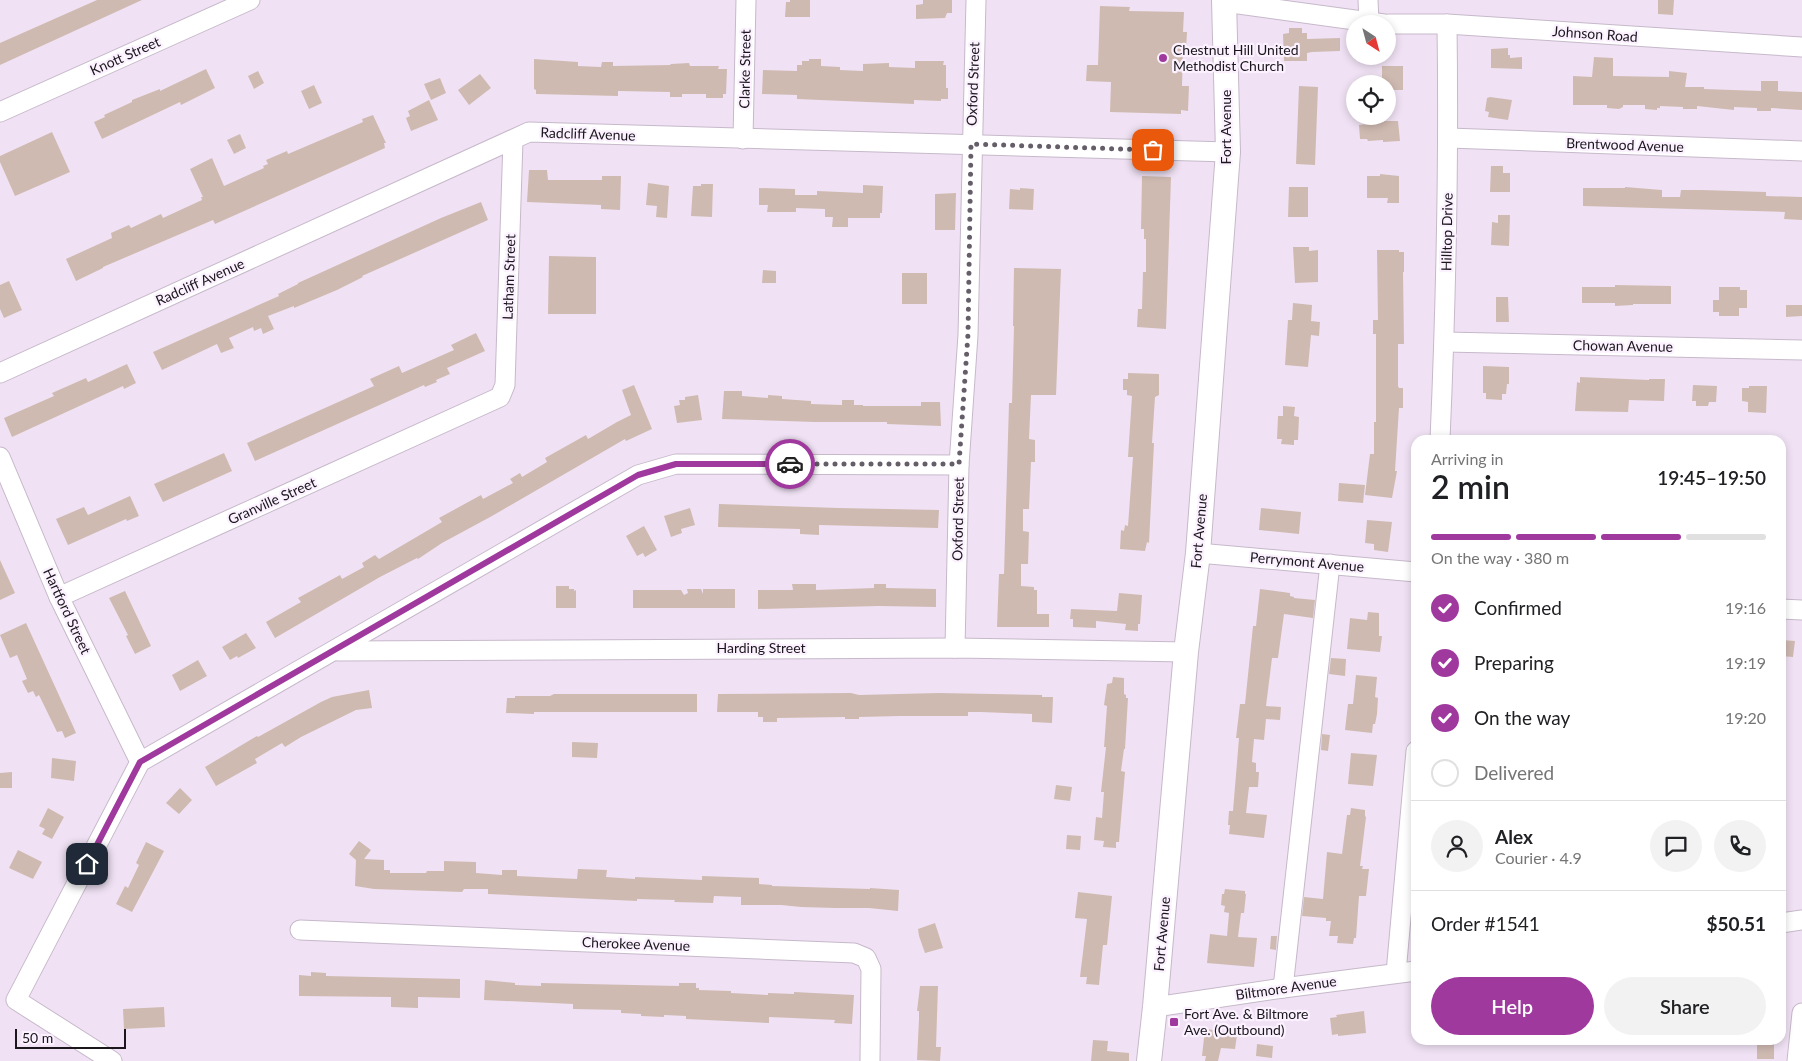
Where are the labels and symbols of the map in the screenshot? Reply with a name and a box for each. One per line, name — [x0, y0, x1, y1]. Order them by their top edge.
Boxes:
north arrow — [1346, 15, 1396, 65]
street label: Johnson Road — [1552, 22, 1638, 45]
street label: Clarke Street — [735, 29, 754, 109]
street label: Knott Street — [87, 33, 162, 79]
place label: Chestnut Hill United Methodist Church — [1173, 41, 1298, 74]
street label: Oxford Street — [963, 42, 982, 126]
marker: Chestnut Hill United Methodist Church — [1157, 52, 1169, 64]
street label: Fort Avenue — [1217, 90, 1234, 164]
street label: Radcliff Avenue — [540, 123, 636, 144]
pin — [1132, 129, 1174, 171]
street label: Brentwood Avenue — [1566, 134, 1684, 155]
street label: Hilltop Drive — [1437, 193, 1456, 271]
street label: Latham Street — [499, 234, 518, 320]
street label: Radcliff Avenue — [153, 254, 247, 309]
street label: Chowan Avenue — [1573, 336, 1673, 355]
courier — [765, 439, 815, 489]
street label: Granville Street — [225, 474, 319, 528]
street label: Oxford Street — [948, 477, 967, 561]
street label: Fort Avenue — [1187, 493, 1210, 569]
street label: Perrymont Avenue — [1249, 548, 1365, 575]
street label: Hartford Street — [40, 565, 95, 657]
street label: Harding Street — [717, 639, 806, 656]
pin — [66, 843, 108, 885]
street label: Fort Avenue — [1150, 896, 1173, 972]
street label: Cherokee Avenue — [582, 933, 690, 954]
street label: Biltmore Avenue — [1234, 972, 1337, 1003]
place label: Fort Ave. & Biltmore Ave. (Outbound) — [1184, 1005, 1309, 1038]
marker: Fort Ave. & Biltmore Ave. (Outbound) — [1168, 1016, 1180, 1028]
scale bar — [15, 1026, 126, 1049]

